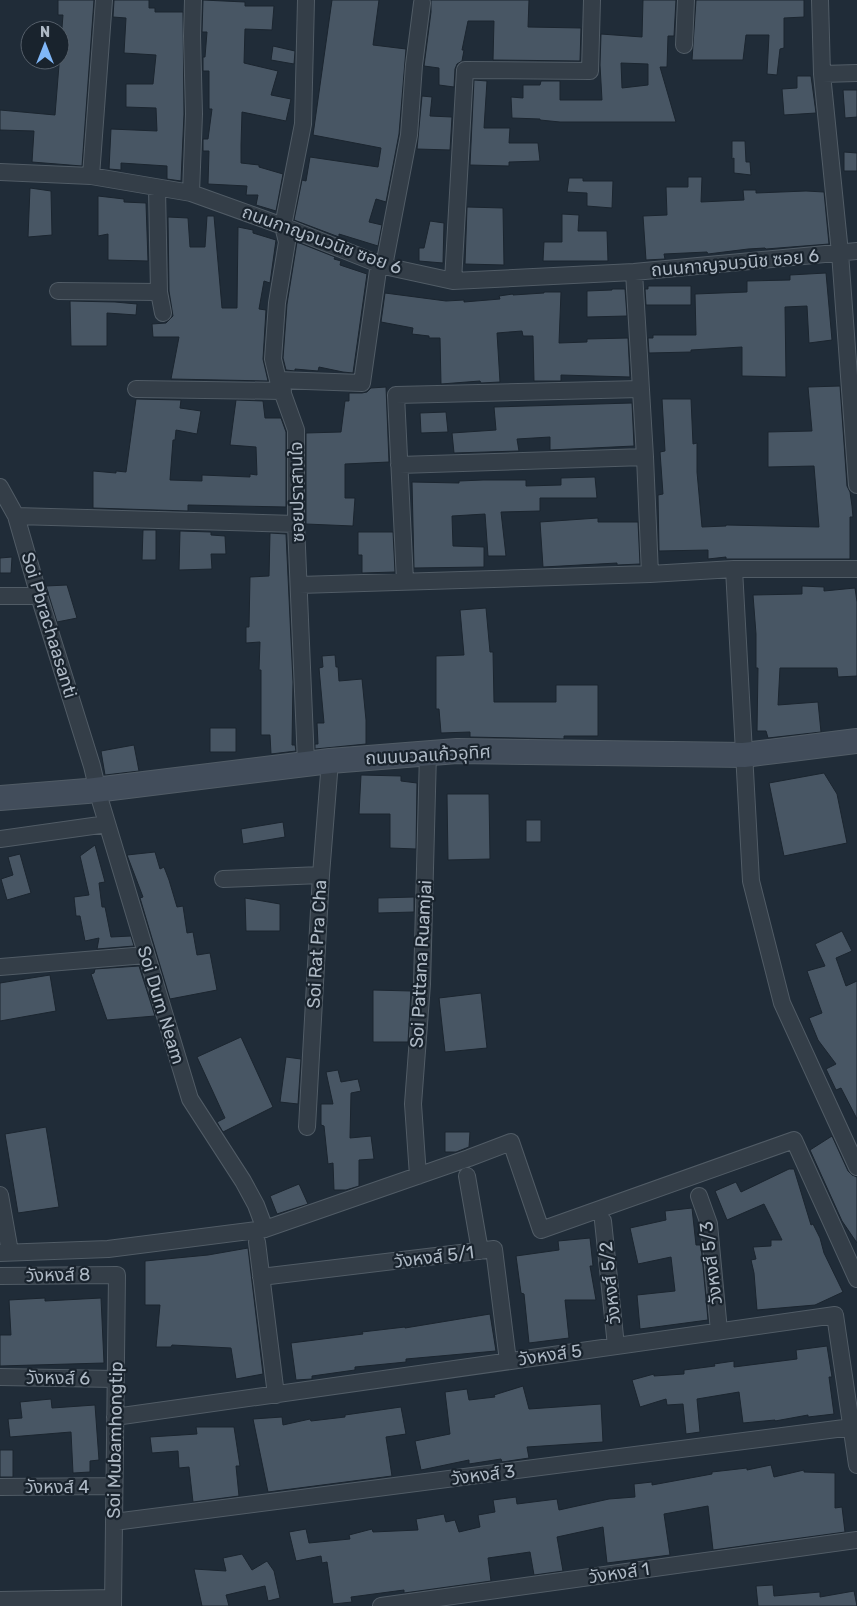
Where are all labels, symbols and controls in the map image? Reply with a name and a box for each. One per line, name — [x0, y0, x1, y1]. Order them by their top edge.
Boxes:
north arrow — [20, 20, 70, 70]
text: N — [40, 24, 50, 41]
street label: ถนนกาญจนวนิช ซอย 6 — [239, 201, 405, 279]
street label: ถนนกาญจนวนิช ซอย 6 — [650, 245, 820, 281]
street label: ซอยปราสานใจ — [285, 441, 309, 543]
street label: Soi Pbrachaasanti — [16, 549, 82, 701]
street label: ถนนนวลแก้วอุทิศ — [365, 741, 491, 769]
street label: Soi Rat Pra Cha — [303, 879, 331, 1009]
street label: Soi Pattana Ruamjai — [406, 879, 436, 1049]
street label: Soi Dum Neam — [133, 943, 189, 1067]
street label: วังหงส์ 5/3 — [695, 1220, 727, 1306]
street label: วังหงส์ 5/1 — [393, 1241, 475, 1273]
street label: วังหงส์ 5/2 — [595, 1241, 625, 1325]
street label: วังหงส์ 8 — [25, 1263, 91, 1287]
street label: วังหงส์ 5 — [517, 1340, 583, 1370]
street label: Soi Mubamhongtip — [103, 1361, 127, 1519]
street label: วังหงส์ 6 — [26, 1366, 90, 1390]
street label: วังหงส์ 3 — [450, 1460, 516, 1490]
street label: วังหงส์ 4 — [25, 1476, 89, 1498]
street label: วังหงส์ 1 — [587, 1558, 651, 1588]

